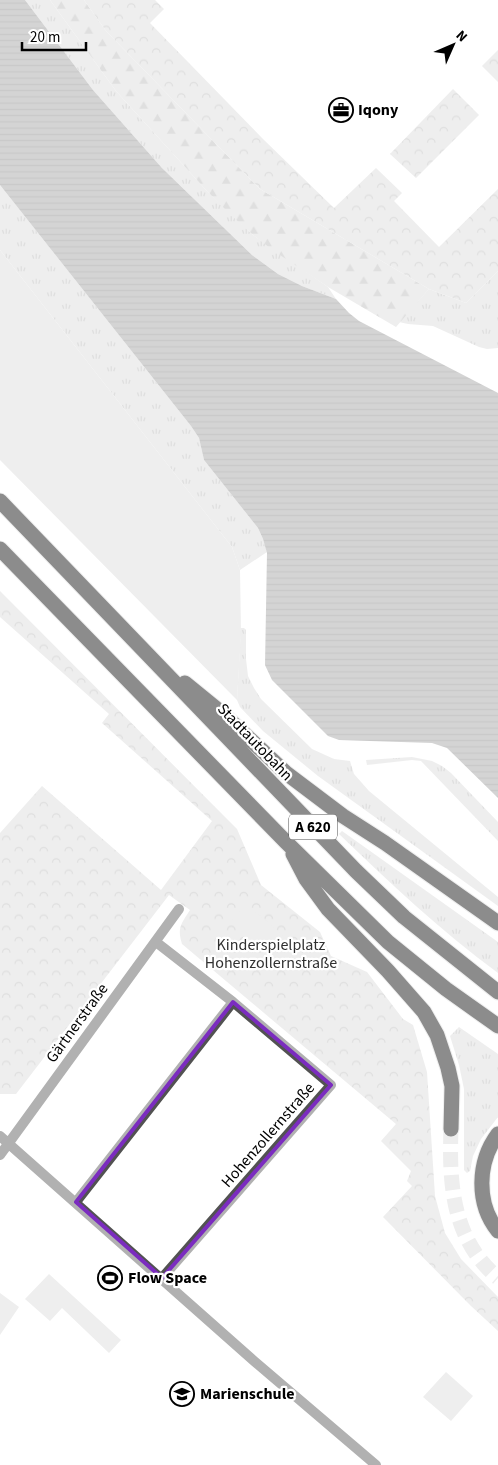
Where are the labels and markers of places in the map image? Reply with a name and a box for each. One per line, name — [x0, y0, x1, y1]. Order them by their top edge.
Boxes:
office icon: Iqony — [328, 97, 354, 123]
place label: Iqony — [358, 99, 399, 121]
sports icon: Flow Space — [97, 1265, 123, 1291]
place label: Flow Space — [128, 1267, 207, 1289]
school or university icon: Marienschule — [169, 1381, 195, 1407]
place label: Marienschule — [200, 1383, 295, 1405]

